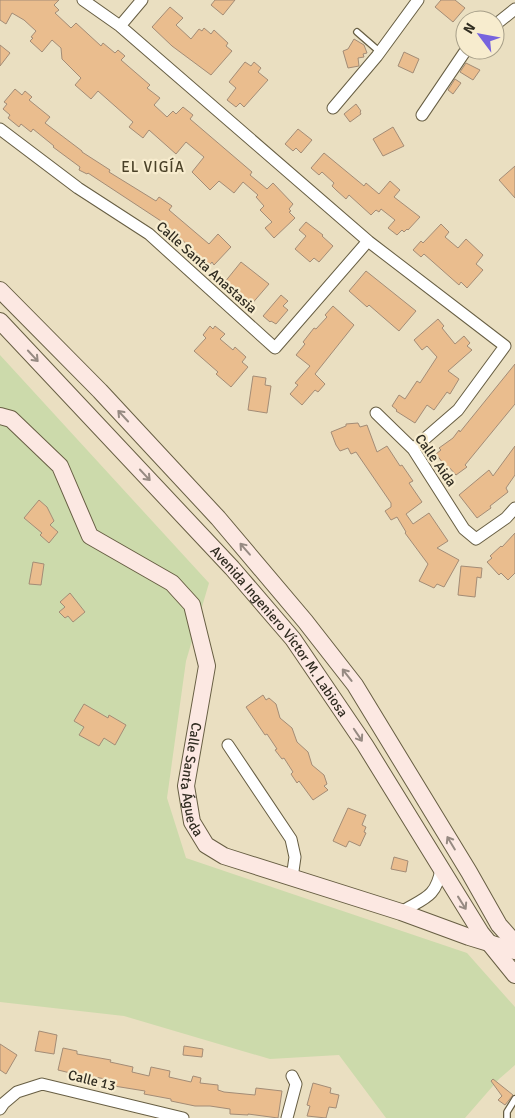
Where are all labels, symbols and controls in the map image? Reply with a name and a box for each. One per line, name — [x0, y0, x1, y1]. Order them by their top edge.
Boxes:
north arrow — [455, 10, 505, 60]
text: N — [460, 20, 479, 37]
district label: EL VIGÍA — [121, 157, 185, 176]
street label: Calle Santa Anastasia — [153, 218, 260, 317]
one-way arrow — [27, 350, 39, 362]
one-way arrow — [118, 410, 129, 423]
street label: Calle Aida — [411, 431, 460, 490]
one-way arrow — [139, 468, 151, 481]
street label: Avenida Ingeniero Víctor M. Labiosa — [207, 542, 351, 720]
one-way arrow — [240, 543, 251, 556]
one-way arrow — [342, 669, 353, 682]
street label: Calle Santa Águeda — [177, 721, 207, 840]
one-way arrow — [353, 728, 363, 742]
one-way arrow — [446, 836, 457, 850]
one-way arrow — [458, 895, 468, 909]
street label: Calle 13 — [66, 1066, 118, 1095]

